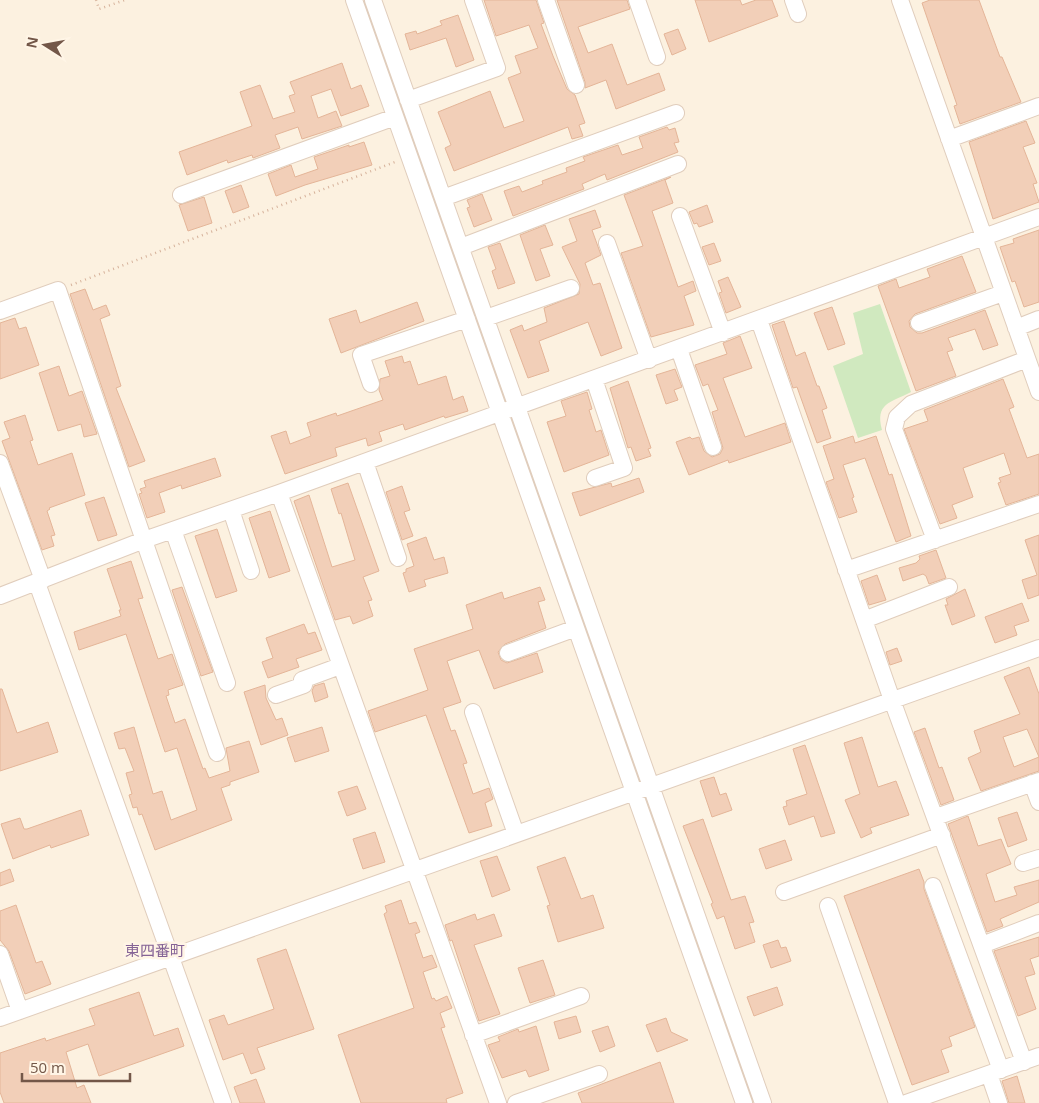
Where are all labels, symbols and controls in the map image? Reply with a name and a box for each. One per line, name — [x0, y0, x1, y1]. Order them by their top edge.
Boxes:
north arrow — [20, 20, 70, 70]
text: N — [21, 35, 42, 50]
district label: 東四番町 — [125, 940, 185, 960]
scale bar — [22, 1050, 130, 1082]
text: 50 m — [30, 1057, 65, 1077]

